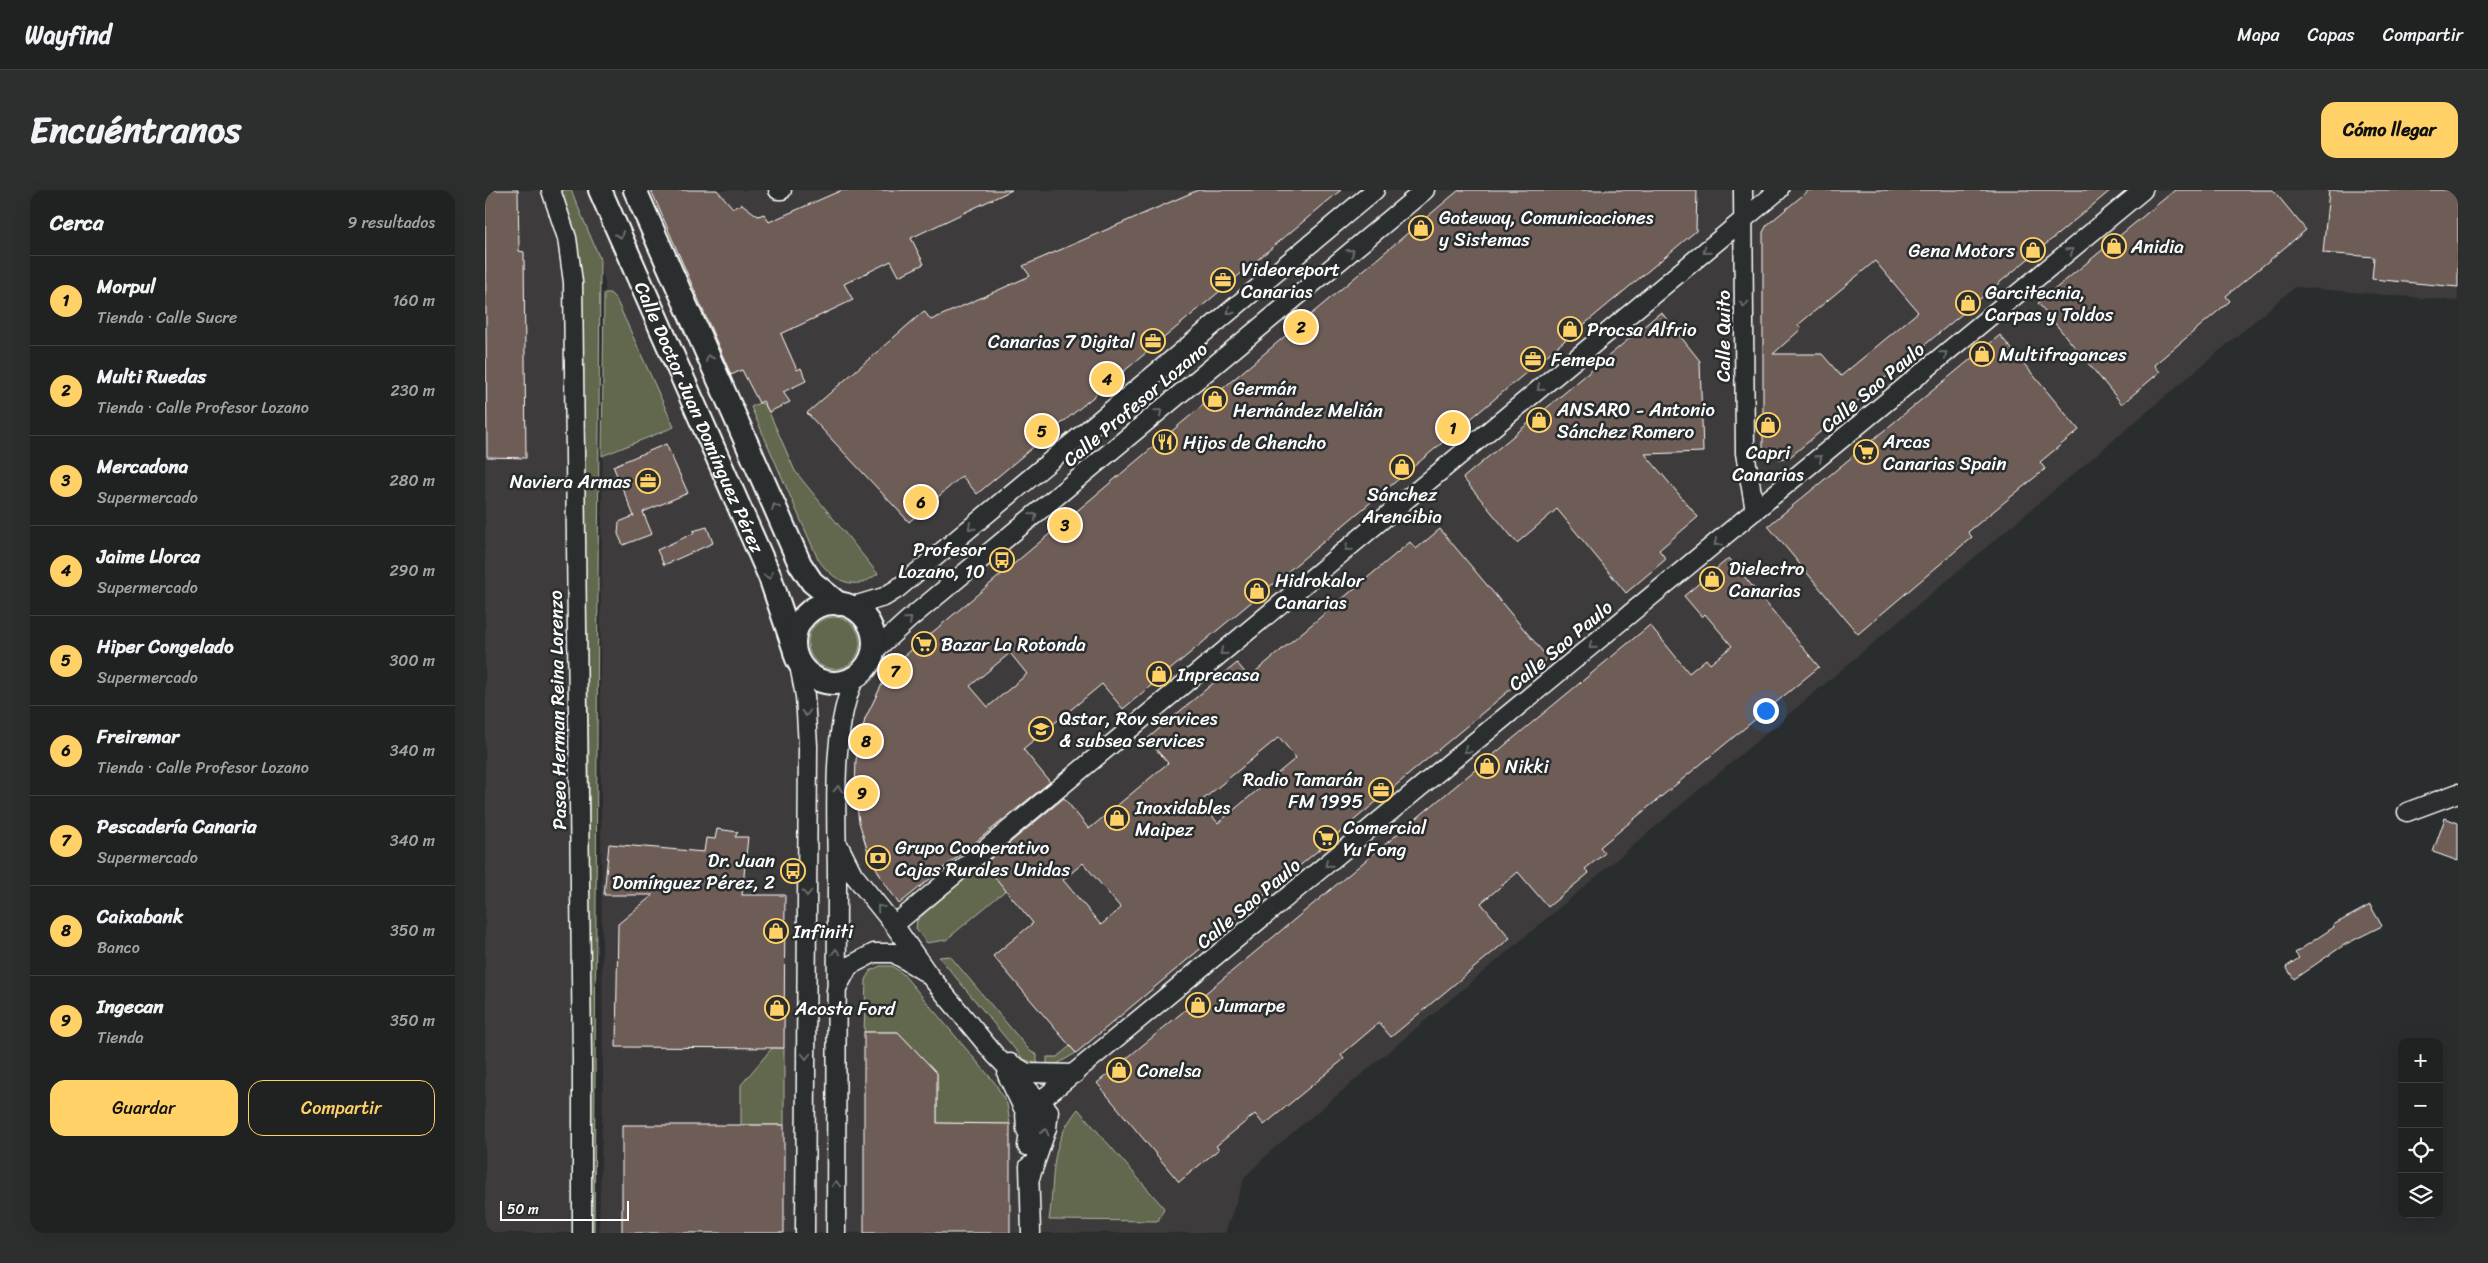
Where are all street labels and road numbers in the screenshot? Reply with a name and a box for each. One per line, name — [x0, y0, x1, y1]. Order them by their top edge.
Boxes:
street label: Calle Doctor Juan Domínguez Pérez — [625, 276, 774, 559]
street label: Calle Quito — [1707, 290, 1740, 382]
street label: Calle Profesor Lozano — [1055, 333, 1216, 475]
street label: Calle Sao Paulo — [1812, 333, 1932, 441]
street label: Paseo Herman Reina Lorenzo — [539, 590, 576, 830]
street label: Calle Sao Paulo — [1500, 591, 1620, 699]
street label: Calle Sao Paulo — [1188, 849, 1308, 957]

